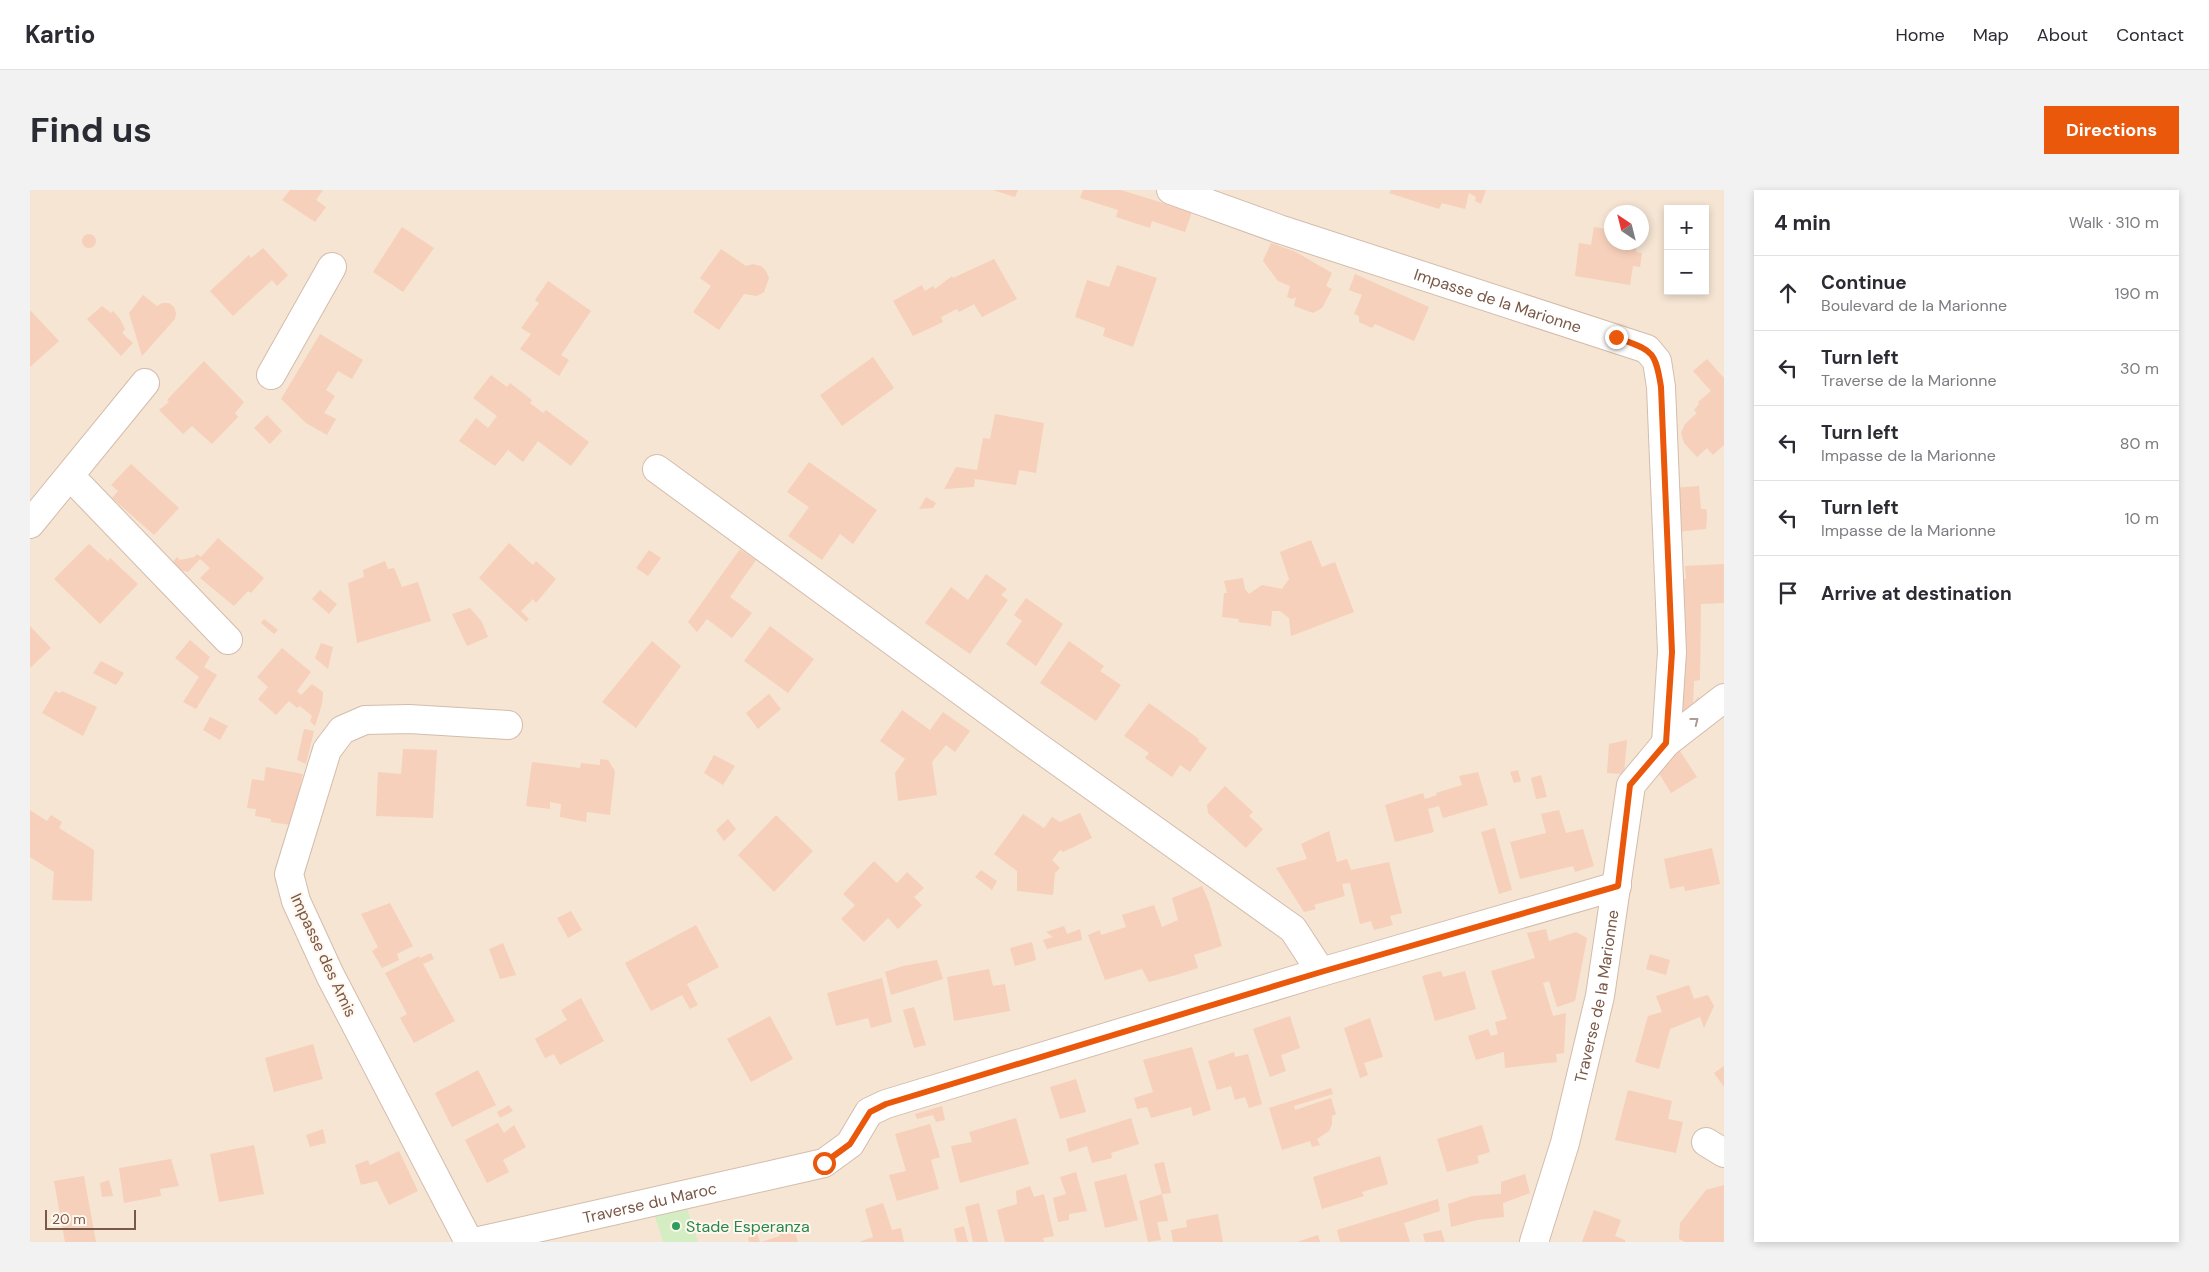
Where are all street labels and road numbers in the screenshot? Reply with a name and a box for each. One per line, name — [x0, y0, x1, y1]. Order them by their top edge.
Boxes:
street label: Impasse de la Marionne — [1411, 264, 1584, 338]
street label: Impasse des Amis — [286, 890, 361, 1021]
street label: Traverse de la Marionne — [1570, 908, 1624, 1085]
street label: Traverse du Maroc — [581, 1178, 719, 1228]

